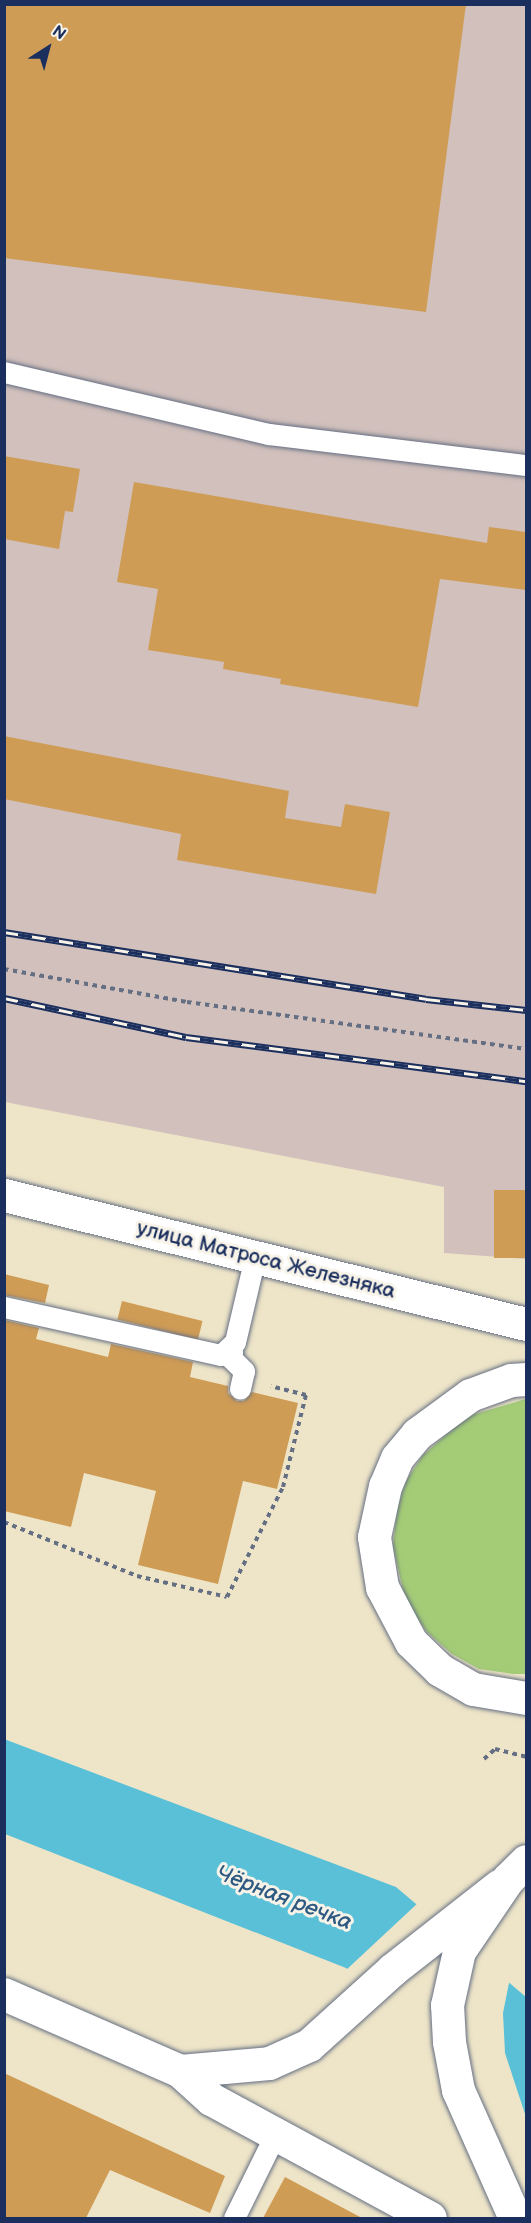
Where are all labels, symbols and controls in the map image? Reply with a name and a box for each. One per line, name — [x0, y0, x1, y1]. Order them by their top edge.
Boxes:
north arrow — [18, 18, 78, 78]
text: N — [48, 22, 69, 44]
street label: улица Матроса Железняка — [134, 1216, 398, 1304]
water label: Чёрная речка — [212, 1860, 356, 1936]

